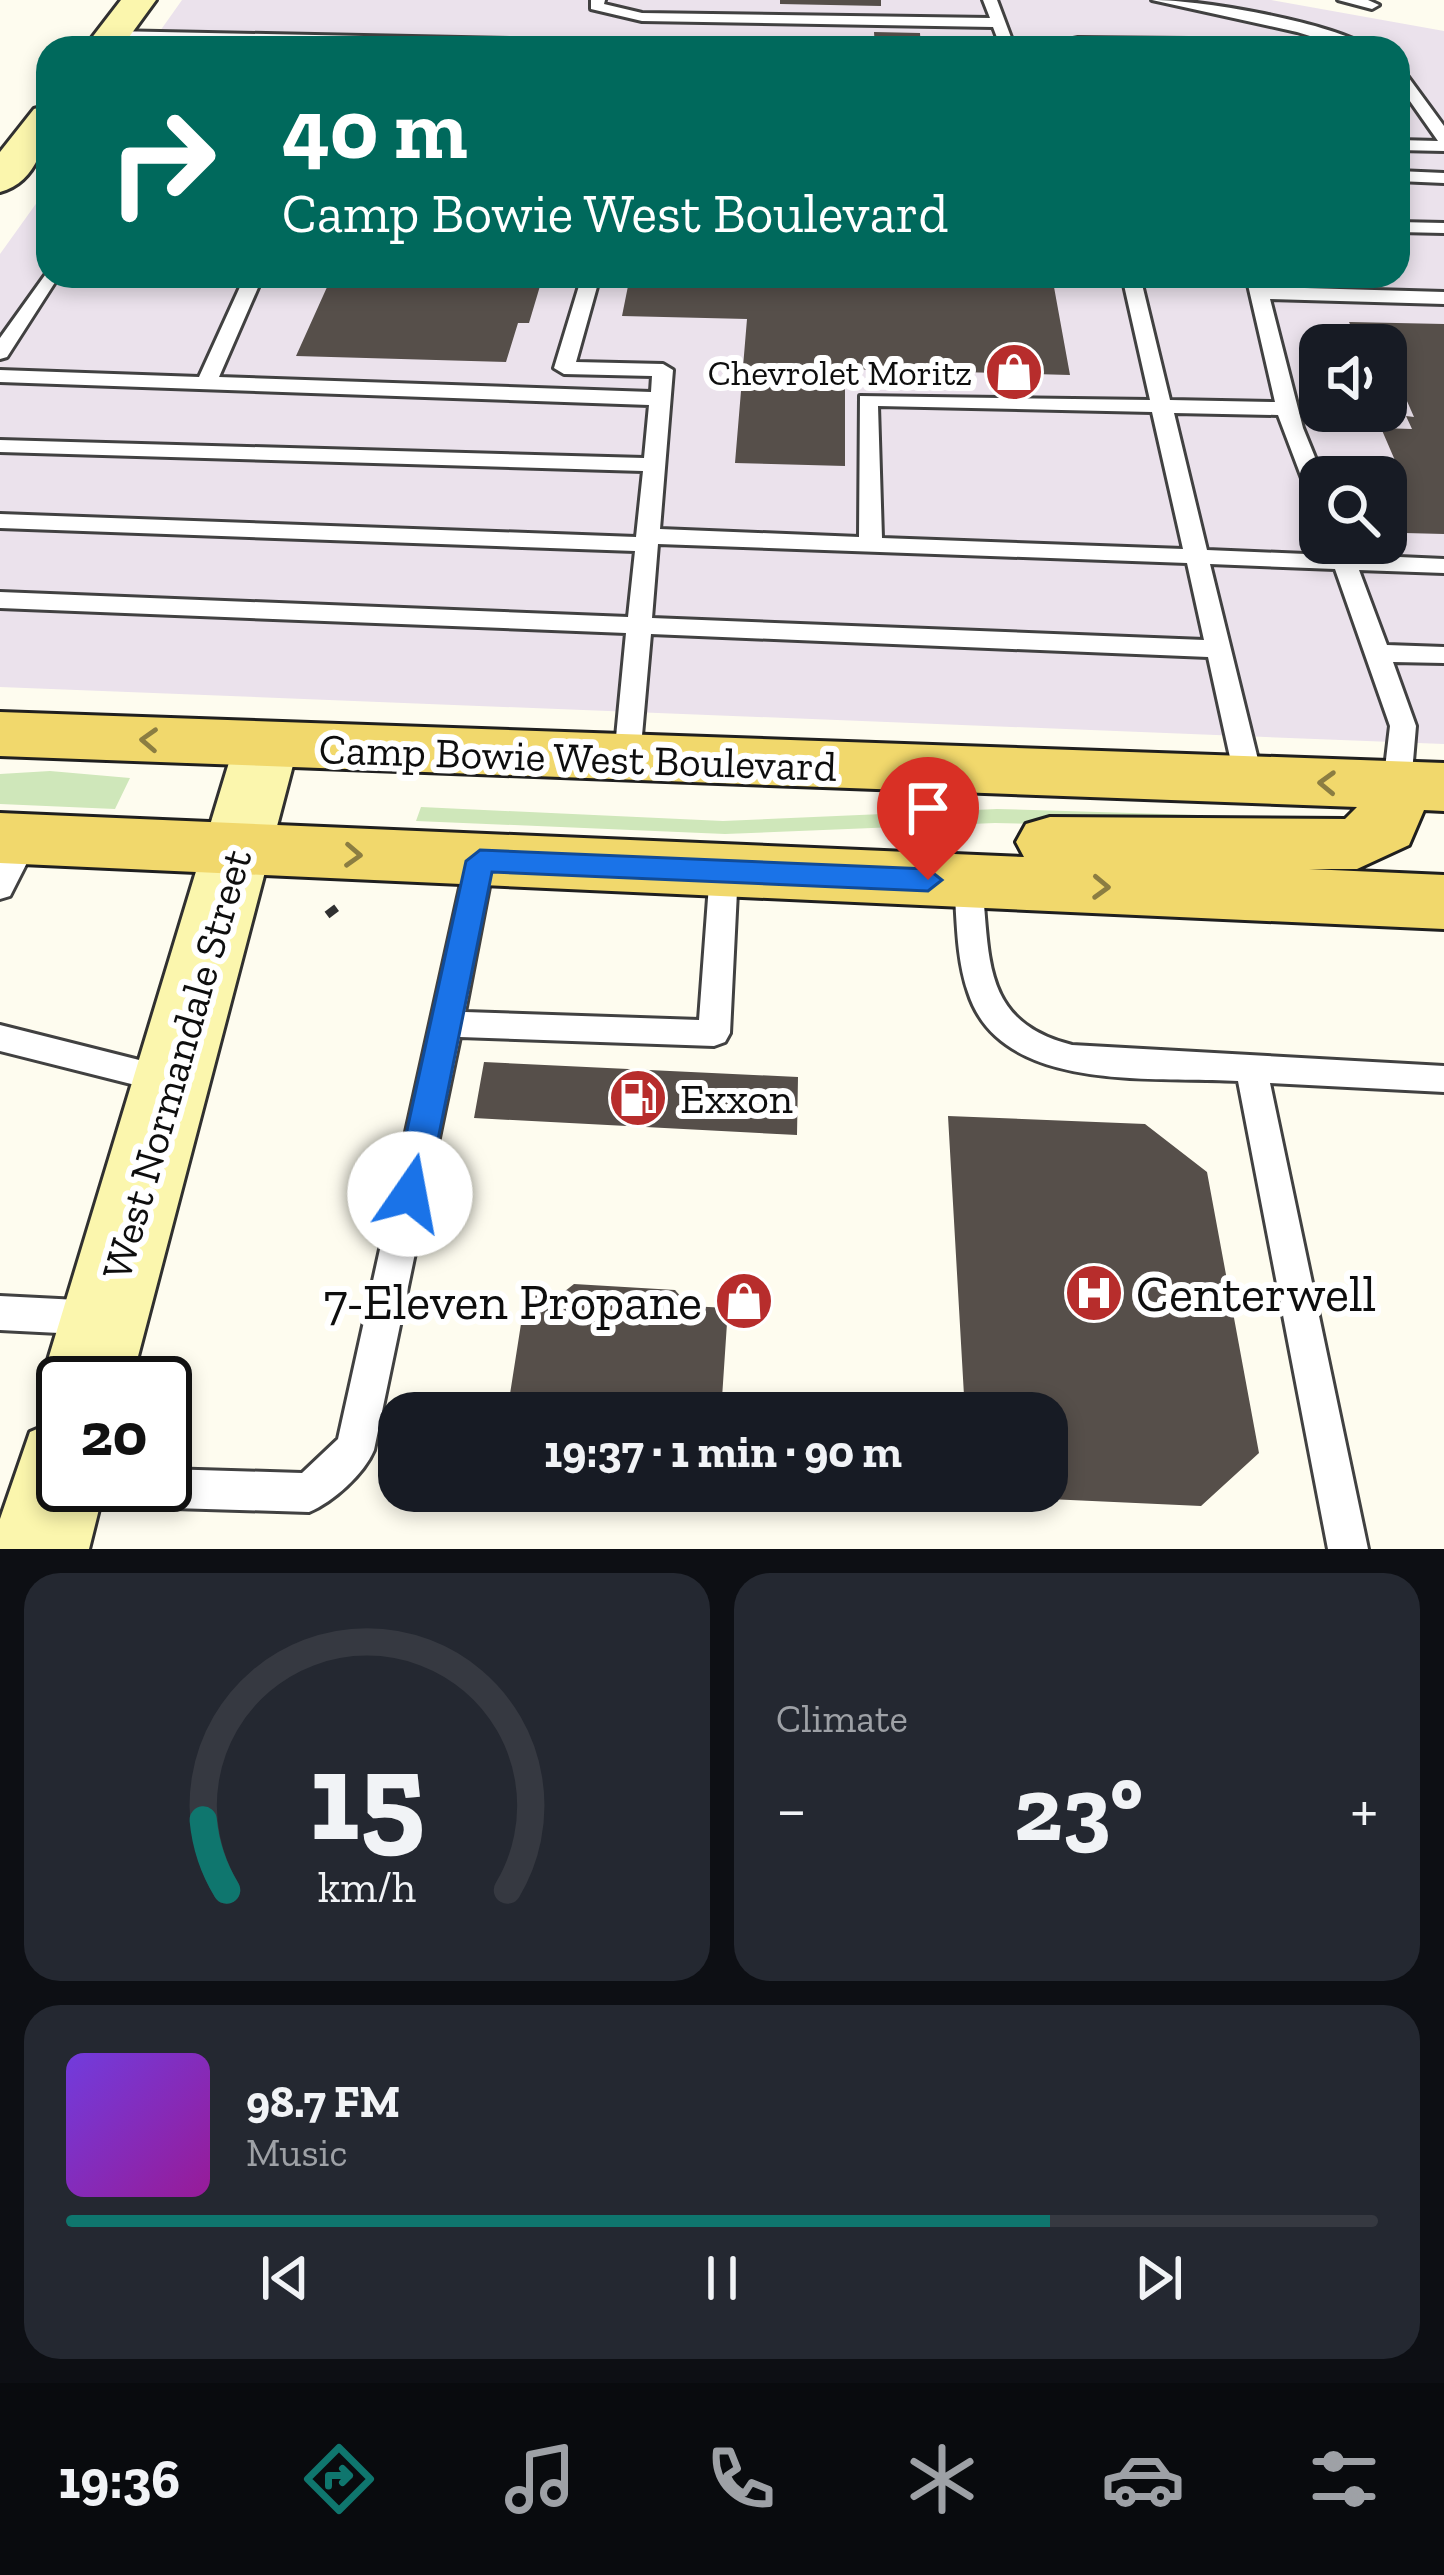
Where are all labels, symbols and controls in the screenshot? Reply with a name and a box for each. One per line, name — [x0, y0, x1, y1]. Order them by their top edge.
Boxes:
text: 40 m — [282, 79, 468, 180]
icon: right — [84, 84, 240, 240]
text: Camp Bowie West Boulevard — [282, 181, 948, 246]
map controls — [1299, 324, 1407, 564]
button: sound — [1299, 324, 1407, 432]
shop icon: Chevrolet Moritz — [983, 341, 1045, 403]
place label: Chevrolet Moritz — [708, 351, 972, 394]
button: search — [1299, 456, 1407, 564]
street label: Camp Bowie West Boulevard — [318, 723, 838, 792]
one-way arrow — [139, 728, 158, 754]
pin — [877, 757, 979, 880]
one-way arrow — [1317, 770, 1336, 796]
icon: arrive — [895, 775, 961, 841]
one-way arrow — [344, 842, 363, 868]
street label: West Normandale Street — [91, 843, 262, 1285]
one-way arrow — [1092, 874, 1111, 900]
fuel station icon: Exxon — [607, 1067, 669, 1129]
place label: Exxon — [680, 1073, 793, 1124]
position arrow — [347, 1131, 473, 1257]
hospital icon: Centerwell — [1063, 1262, 1125, 1324]
place label: Centerwell — [1136, 1263, 1376, 1324]
shop icon: 7-Eleven Propane — [713, 1270, 775, 1332]
place label: 7-Eleven Propane — [323, 1271, 702, 1332]
speed limit sign: 20 — [36, 1356, 192, 1512]
text: 19:37 · 1 min · 90 m — [544, 1425, 902, 1479]
text: Climate — [776, 1695, 908, 1742]
text: 15 — [309, 1721, 425, 1871]
text: 23° — [1014, 1755, 1143, 1863]
text: − — [776, 1770, 807, 1849]
text: + — [1350, 1770, 1378, 1849]
text: km/h — [318, 1862, 416, 1913]
text: 98.7 FM — [246, 2075, 400, 2129]
text: Music — [246, 2129, 348, 2176]
icon: previous — [252, 2245, 318, 2311]
icon: pause — [689, 2245, 755, 2311]
icon: next — [1126, 2245, 1192, 2311]
icon: directions — [297, 2437, 381, 2521]
icon: music — [498, 2437, 582, 2521]
icon: phone — [699, 2437, 783, 2521]
icon: climate — [900, 2437, 984, 2521]
icon: car — [1101, 2437, 1185, 2521]
icon: filters — [1302, 2437, 1386, 2521]
text: 19:36 — [58, 2447, 180, 2512]

